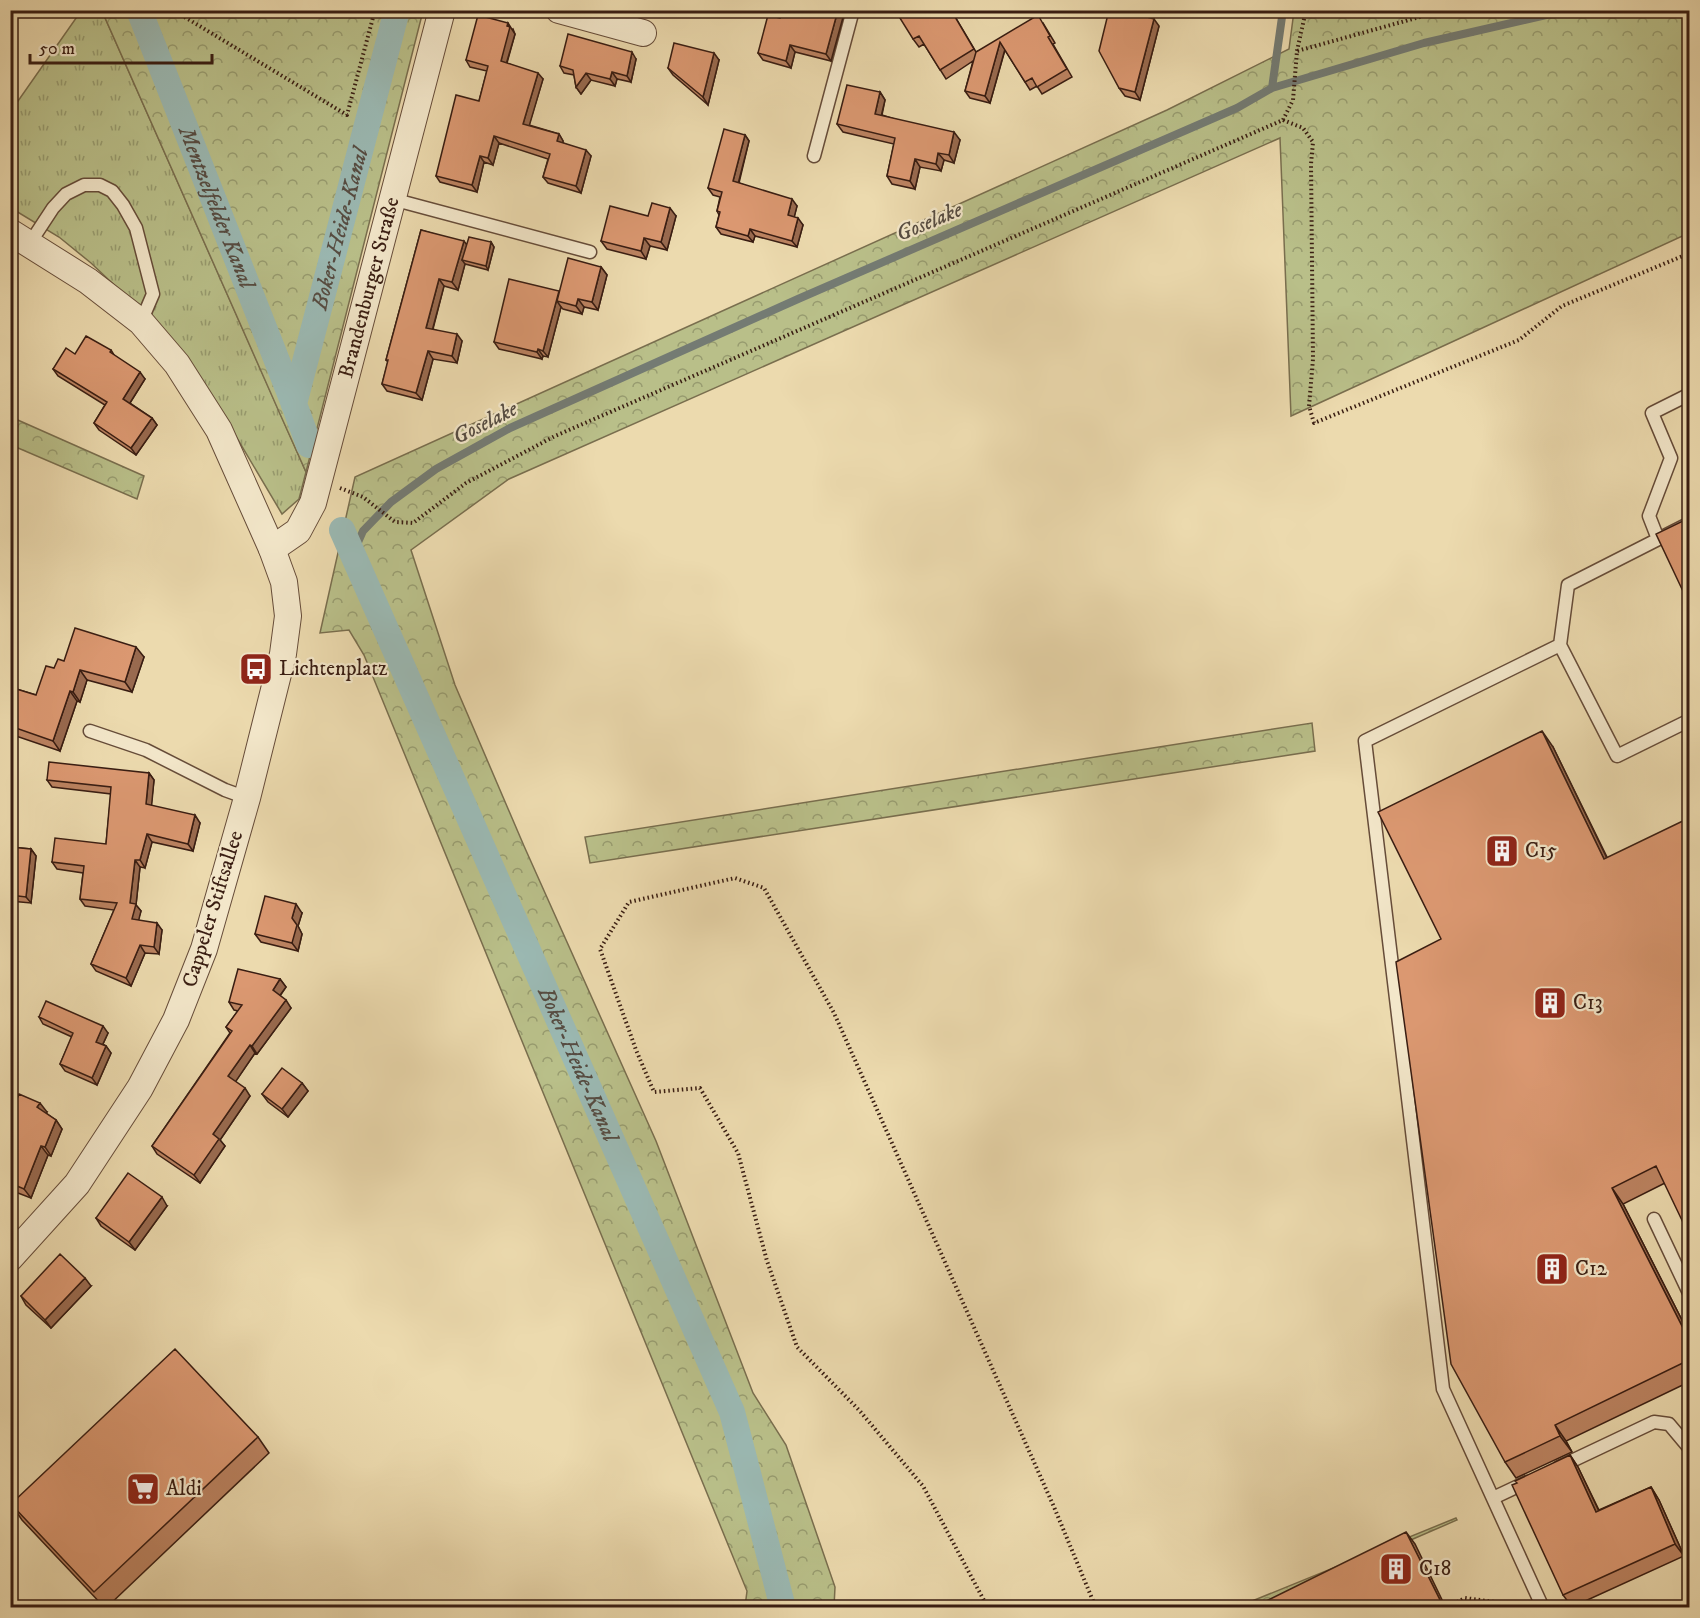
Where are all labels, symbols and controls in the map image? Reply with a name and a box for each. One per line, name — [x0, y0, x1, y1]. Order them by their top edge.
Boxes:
scale bar — [30, 27, 212, 65]
text: 50 m — [39, 38, 75, 60]
water label: Mentzelfelder Kanal — [172, 121, 261, 294]
water label: Boker-Heide-Kanal — [306, 143, 375, 313]
street label: Brandenburger Straße — [333, 194, 406, 381]
water label: Goselake — [892, 196, 967, 248]
water label: Goselake — [448, 395, 522, 451]
bus stop icon: Lichtenplatz — [238, 651, 274, 687]
place label: Lichtenplatz — [279, 656, 387, 682]
street label: Cappeler Stiftsallee — [177, 827, 249, 990]
building icon: C15 — [1484, 833, 1520, 869]
place label: C15 — [1525, 838, 1557, 864]
water label: Boker-Heide-Kanal — [532, 982, 625, 1148]
building icon: C13 — [1532, 985, 1568, 1021]
place label: C13 — [1573, 990, 1603, 1016]
building icon: C12 — [1534, 1251, 1570, 1287]
place label: C12 — [1575, 1256, 1608, 1282]
supermarket icon: Aldi — [125, 1471, 161, 1507]
place label: Aldi — [166, 1476, 202, 1502]
building icon: C18 — [1378, 1551, 1414, 1587]
place label: C18 — [1419, 1556, 1451, 1582]

